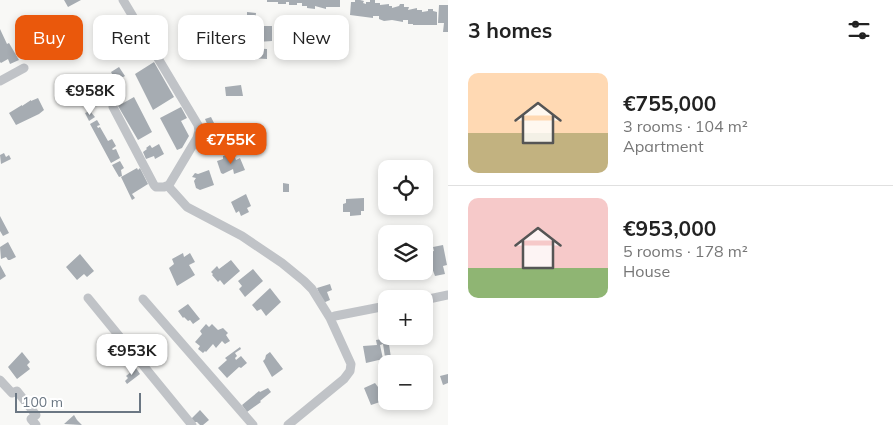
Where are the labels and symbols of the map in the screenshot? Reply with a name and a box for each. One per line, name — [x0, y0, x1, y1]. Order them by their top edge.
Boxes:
pin: €958K — [55, 74, 125, 116]
pin: €755K — [196, 122, 266, 165]
pin: €953K — [97, 334, 167, 376]
scale bar — [15, 390, 141, 413]

